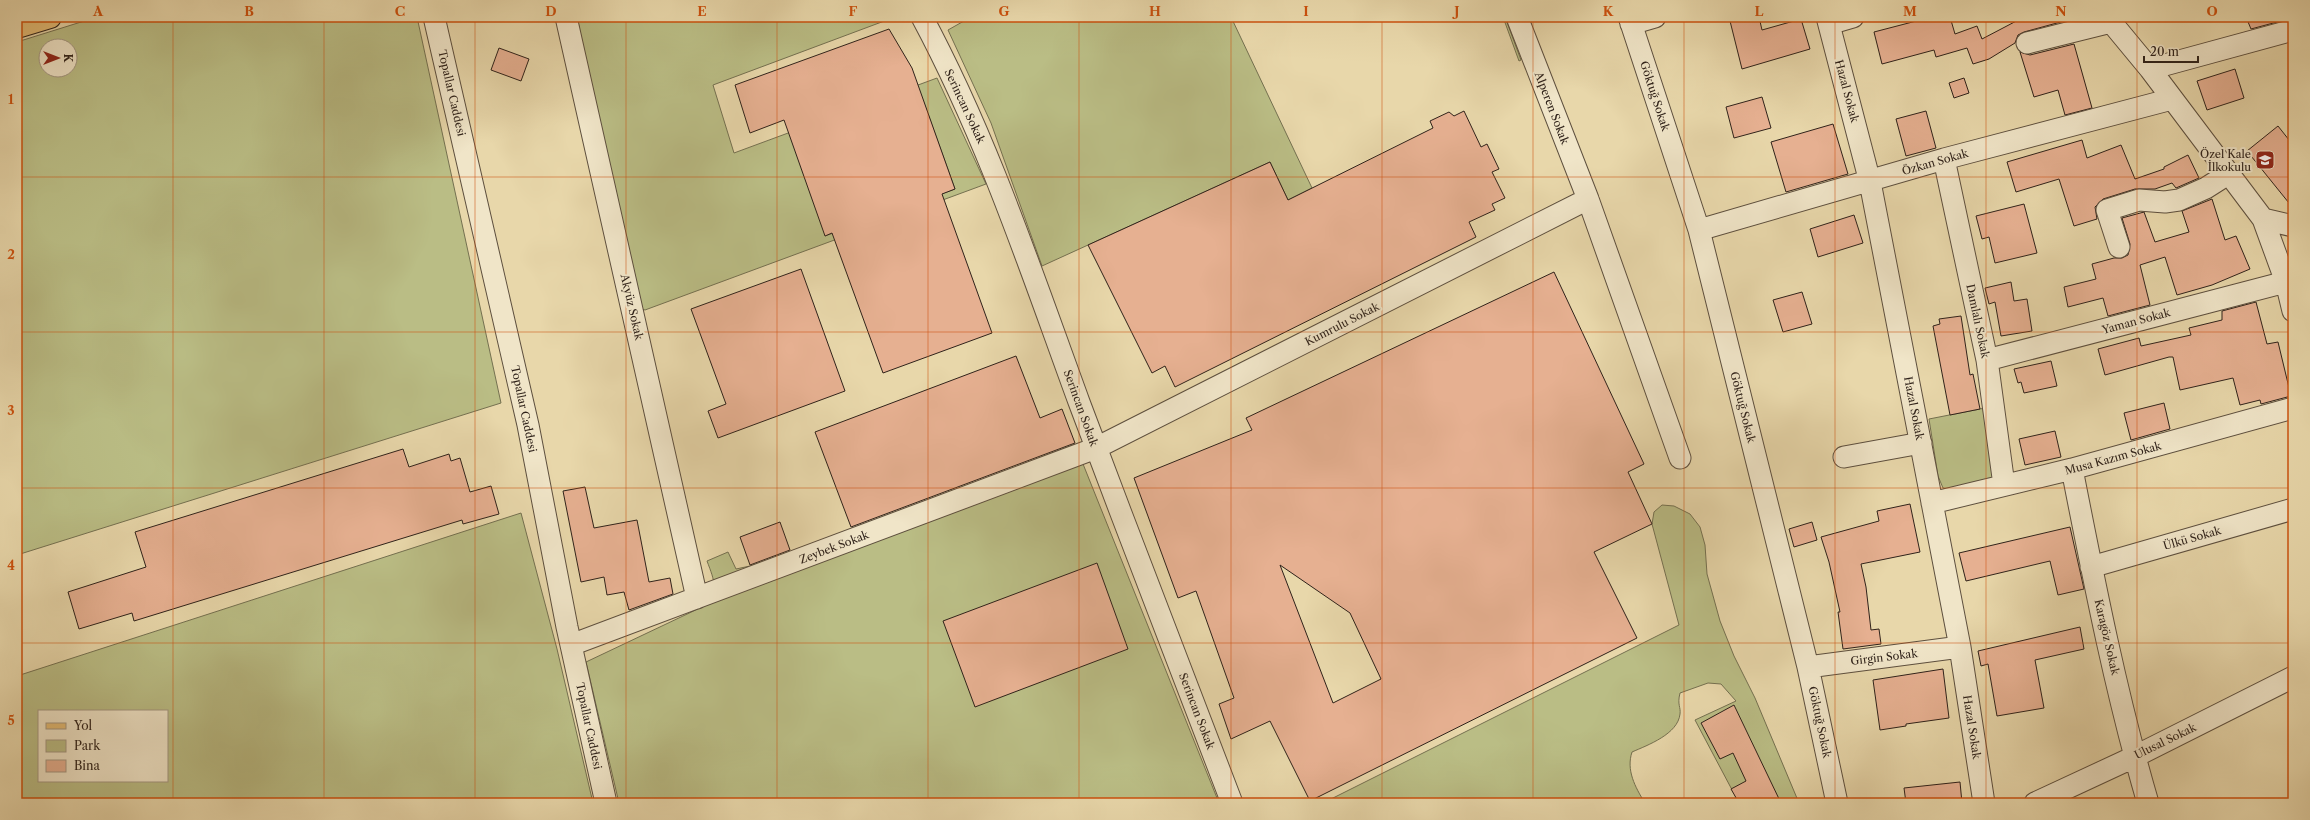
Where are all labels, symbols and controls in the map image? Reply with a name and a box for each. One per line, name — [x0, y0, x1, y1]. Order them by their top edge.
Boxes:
text: A — [92, 3, 104, 19]
text: B — [244, 3, 254, 19]
text: C — [395, 3, 405, 19]
text: D — [545, 3, 557, 19]
text: E — [697, 3, 707, 19]
text: F — [849, 3, 858, 19]
text: G — [998, 3, 1010, 19]
text: H — [1149, 3, 1161, 19]
text: I — [1303, 3, 1309, 19]
text: J — [1452, 3, 1460, 19]
text: K — [1603, 3, 1614, 19]
text: L — [1755, 3, 1764, 19]
text: M — [1903, 3, 1917, 19]
text: N — [2055, 3, 2067, 19]
text: O — [2206, 3, 2218, 19]
north arrow — [38, 38, 78, 78]
scale bar — [2144, 38, 2198, 64]
text: 20 m — [2150, 44, 2179, 59]
street label: Topallar Caddesi — [435, 48, 469, 138]
text: K — [61, 54, 75, 64]
street label: Hazal Sokak — [1832, 58, 1862, 125]
street label: Göktuğ Sokak — [1637, 59, 1673, 133]
street label: Serincan Sokak — [942, 66, 989, 146]
street label: Alperen Sokak — [1531, 69, 1572, 147]
text: 1 — [8, 91, 14, 107]
street label: Özkan Sokak — [1900, 145, 1970, 178]
place label: Özel Kale İlkokulu — [2200, 146, 2251, 174]
school or university icon: Özel Kale İlkokulu — [2254, 149, 2276, 171]
text: 2 — [7, 246, 15, 262]
street label: Akyüz Sokak — [617, 272, 647, 342]
street label: Damlalı Sokak — [1963, 283, 1993, 360]
street label: Kumrulu Sokak — [1302, 299, 1382, 349]
street label: Yaman Sokak — [2099, 305, 2172, 337]
street label: Topallar Caddesi — [508, 364, 540, 454]
street label: Serincan Sokak — [1061, 368, 1102, 449]
street label: Göktuğ Sokak — [1727, 370, 1759, 445]
street label: Hazal Sokak — [1901, 375, 1927, 442]
text: 3 — [7, 402, 15, 418]
street label: Musa Kazım Sokak — [2063, 438, 2163, 478]
street label: Ülkü Sokak — [2161, 522, 2223, 553]
street label: Zeybek Sokak — [797, 527, 871, 567]
text: 4 — [7, 557, 15, 573]
street label: Karagöz Sokak — [2091, 598, 2123, 677]
street label: Girgin Sokak — [1850, 646, 1919, 668]
street label: Serincan Sokak — [1176, 671, 1218, 752]
street label: Topallar Caddesi — [573, 681, 605, 771]
street label: Göktuğ Sokak — [1806, 685, 1835, 760]
street label: Hazal Sokak — [1960, 694, 1984, 761]
legend — [38, 710, 168, 782]
text: 5 — [7, 712, 15, 728]
text: Yol — [73, 718, 92, 733]
street label: Ulusal Sokak — [2132, 720, 2199, 762]
text: Park — [74, 738, 101, 753]
text: Bina — [74, 758, 101, 773]

